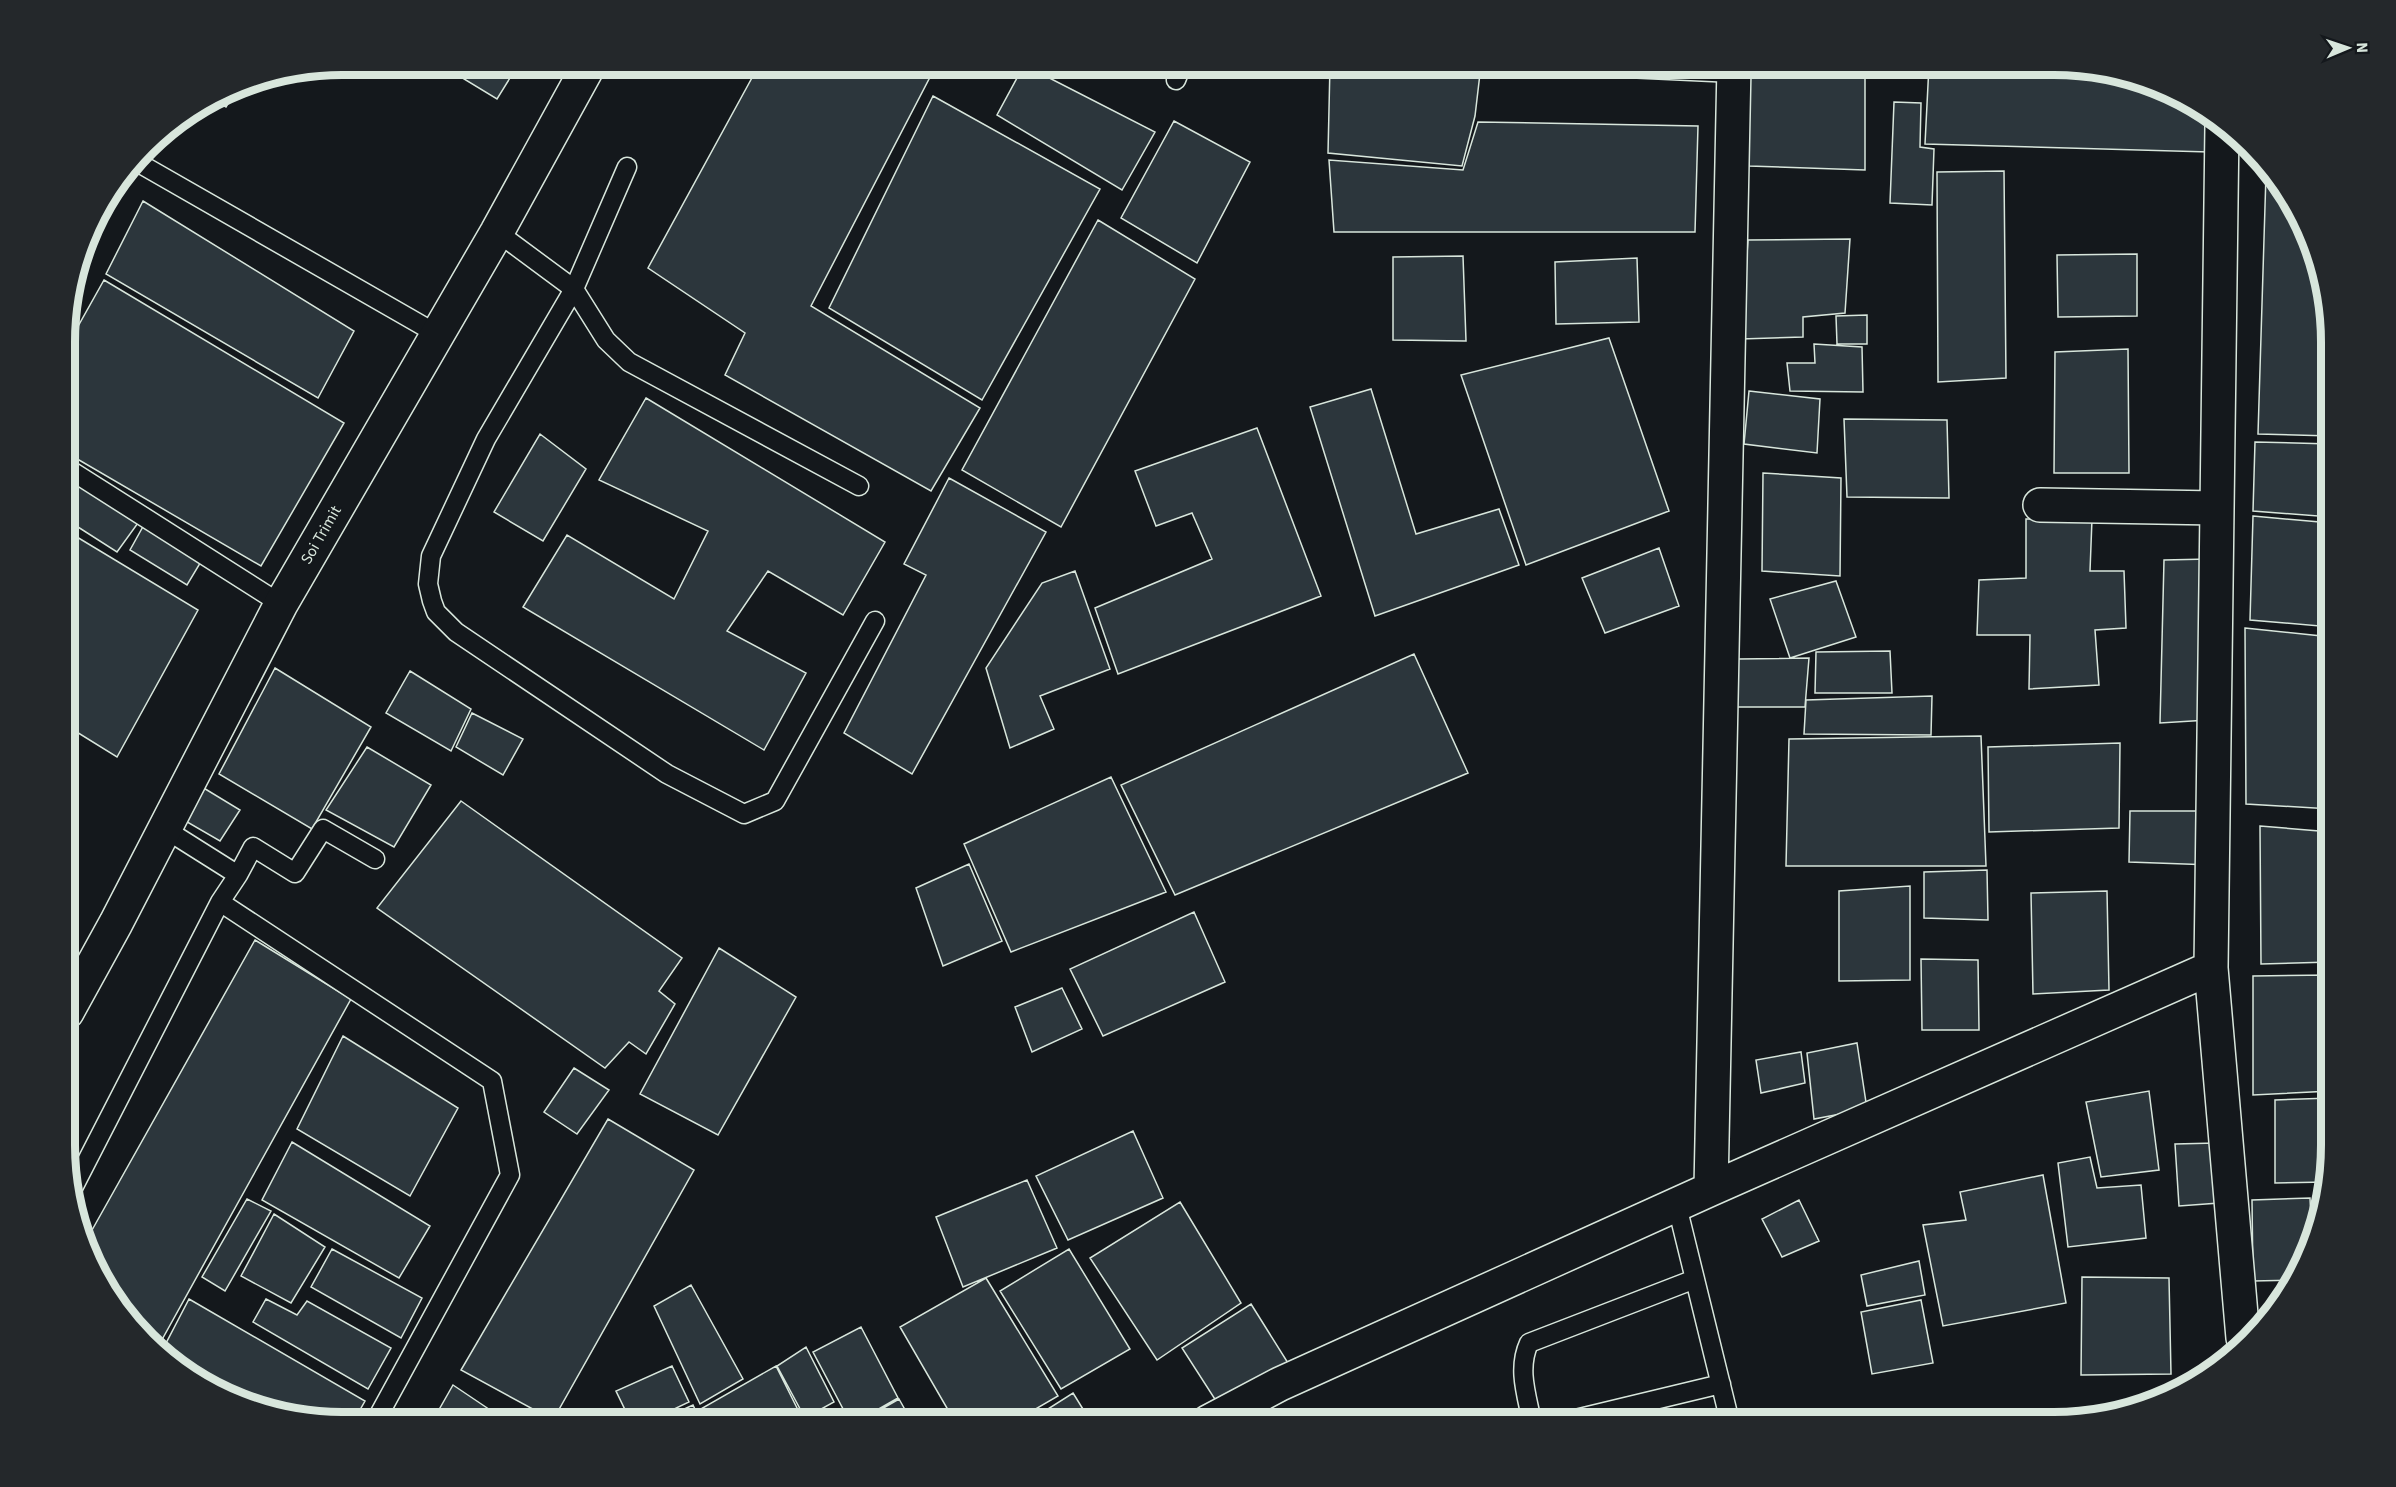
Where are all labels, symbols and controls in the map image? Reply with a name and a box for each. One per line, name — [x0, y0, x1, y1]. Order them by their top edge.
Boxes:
north arrow — [2318, 18, 2378, 78]
text: N — [2351, 42, 2373, 53]
street label: Soi Trimit — [295, 501, 347, 568]

